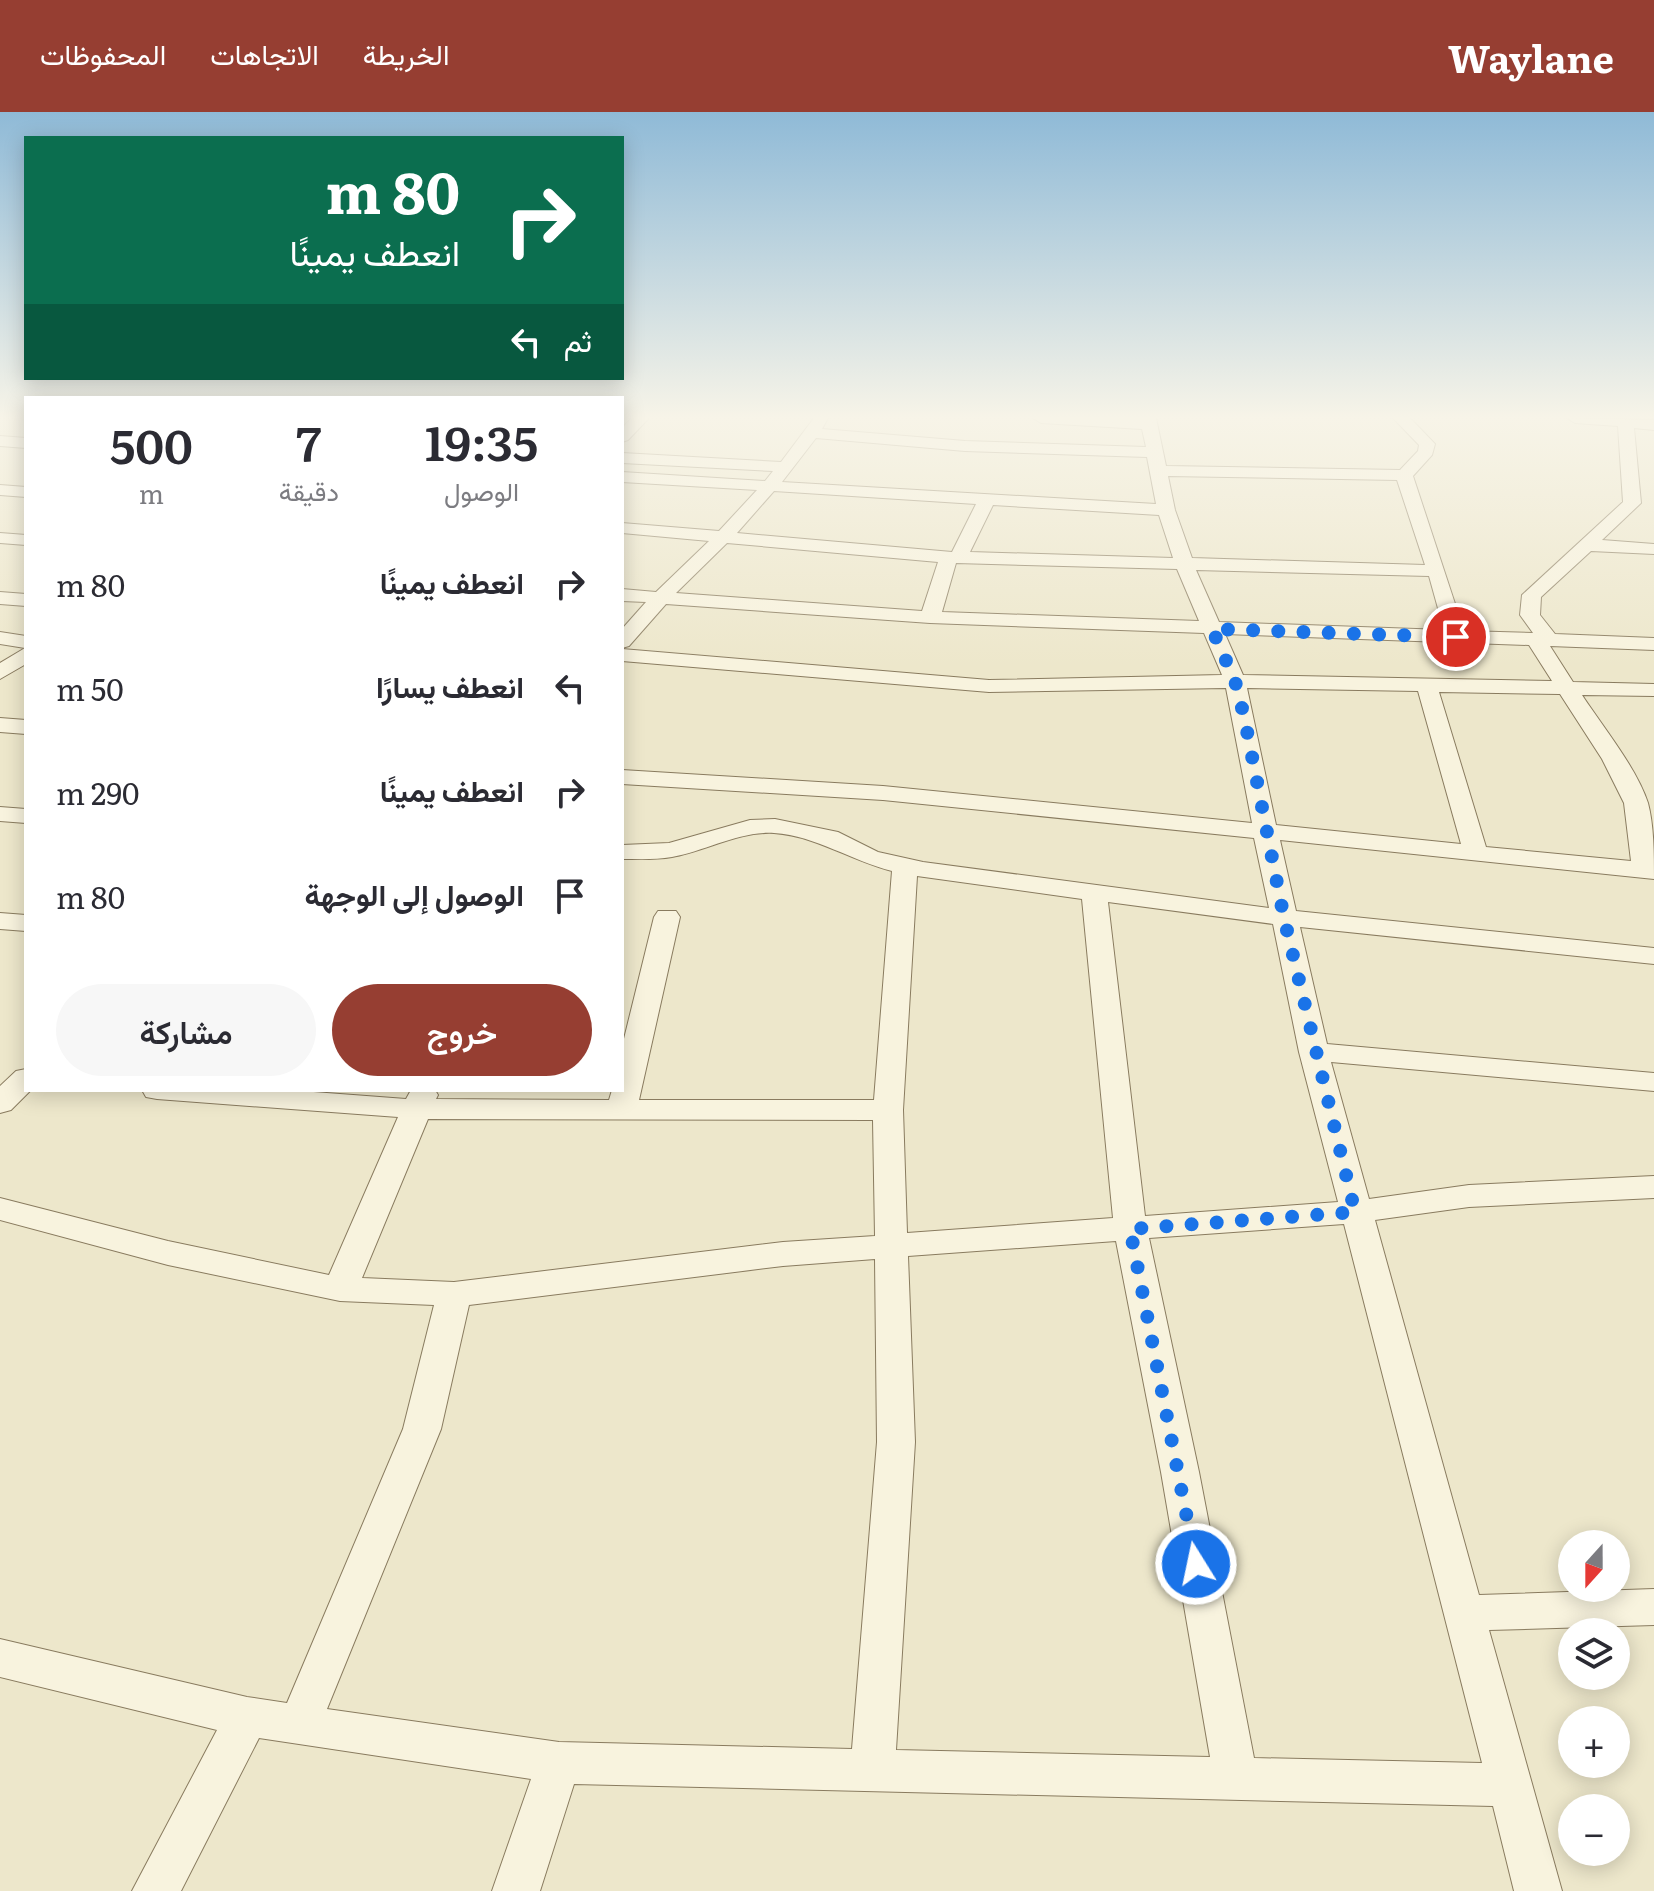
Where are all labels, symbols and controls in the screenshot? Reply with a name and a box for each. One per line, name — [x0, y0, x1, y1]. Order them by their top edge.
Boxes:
text: Waylane — [1448, 28, 1614, 85]
text: المحفوظات — [40, 32, 166, 74]
text: الاتجاهات — [210, 32, 319, 74]
text: الخريطة — [363, 32, 449, 74]
text: 80 m — [325, 148, 460, 231]
icon: right — [488, 168, 592, 272]
text: انعطف يمينًا — [289, 224, 460, 277]
text: ثم — [564, 317, 592, 361]
icon: left — [504, 320, 548, 364]
text: 7 — [296, 405, 322, 476]
text: 19:35 — [425, 405, 538, 476]
text: 500 — [110, 408, 193, 479]
text: دقيقة — [279, 470, 339, 509]
text: الوصول — [444, 470, 519, 509]
text: m — [139, 473, 164, 512]
text: انعطف يمينًا — [380, 559, 524, 603]
text: 80 m — [56, 562, 125, 606]
icon: right — [548, 562, 592, 606]
pin — [1422, 603, 1490, 671]
icon: arrive — [1434, 615, 1478, 659]
text: انعطف يسارًا — [376, 663, 524, 707]
text: 50 m — [56, 666, 124, 710]
icon: left — [548, 666, 592, 710]
text: انعطف يمينًا — [380, 767, 524, 811]
text: 290 m — [56, 770, 139, 814]
icon: right — [548, 770, 592, 814]
text: الوصول إلى الوجهة — [305, 871, 524, 915]
text: 80 m — [56, 874, 125, 918]
icon: arrive — [548, 874, 592, 918]
button: مشاركة — [56, 984, 316, 1076]
button: خروج — [332, 984, 592, 1076]
position arrow — [1154, 1522, 1238, 1606]
north arrow — [1558, 1530, 1630, 1602]
map controls — [1558, 1530, 1630, 1866]
button: layers — [1558, 1618, 1630, 1690]
button: + — [1558, 1706, 1630, 1778]
button: − — [1558, 1794, 1630, 1866]

